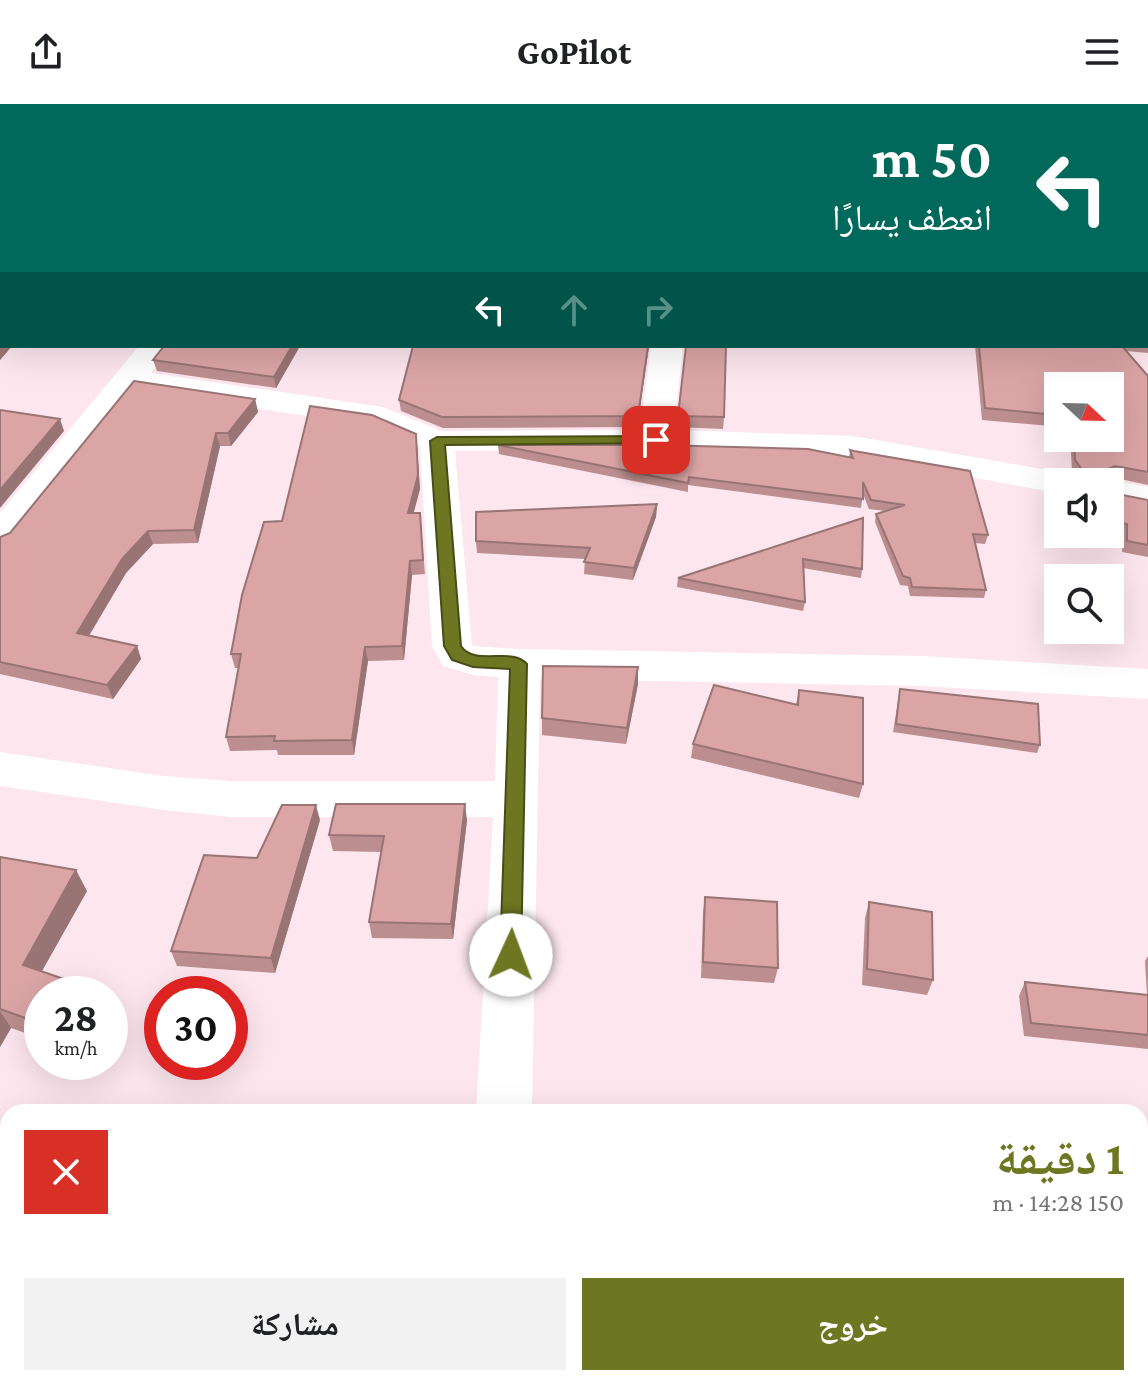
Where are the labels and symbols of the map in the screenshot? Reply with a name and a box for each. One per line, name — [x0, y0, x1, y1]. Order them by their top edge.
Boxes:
north arrow — [1044, 372, 1124, 452]
pin — [622, 406, 690, 474]
position arrow — [469, 913, 553, 997]
speed limit sign: 30 — [144, 976, 248, 1080]

